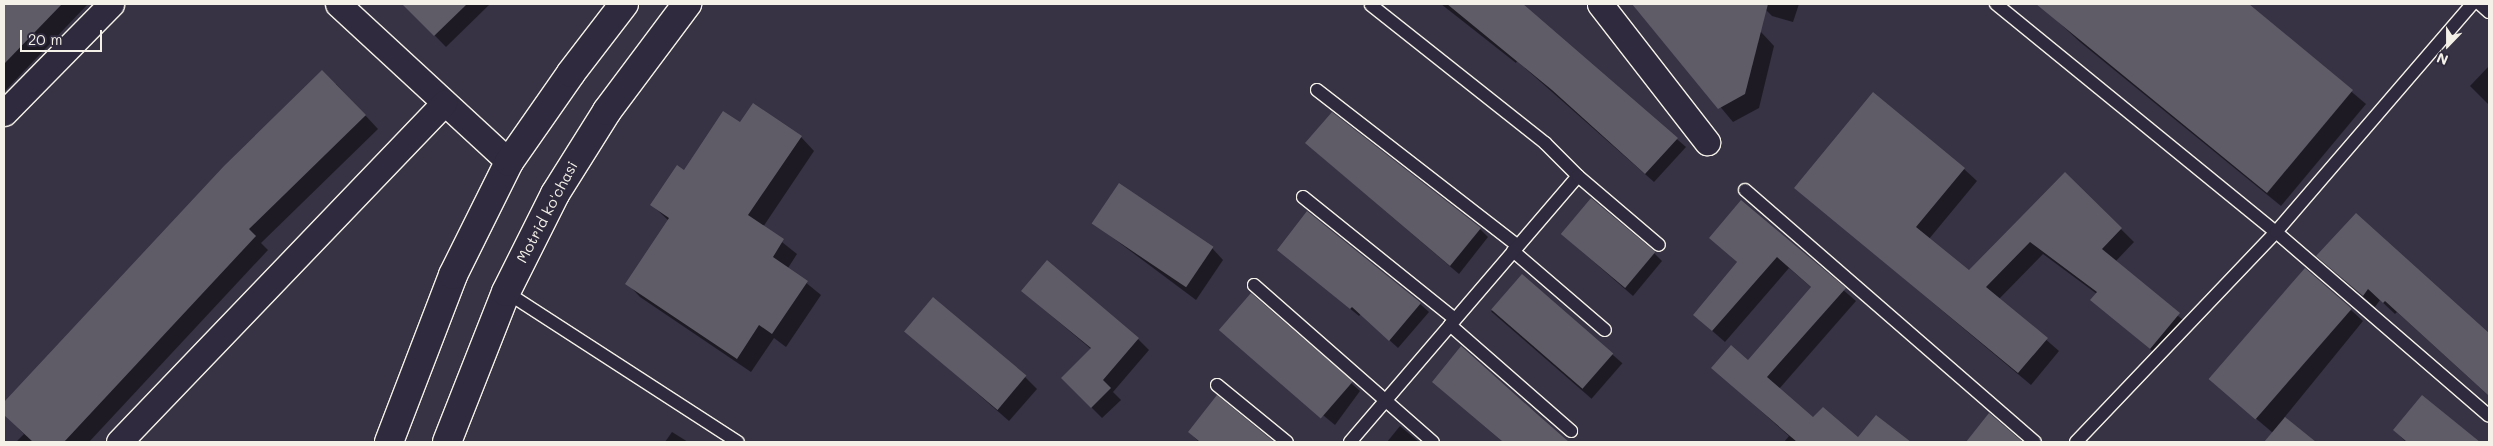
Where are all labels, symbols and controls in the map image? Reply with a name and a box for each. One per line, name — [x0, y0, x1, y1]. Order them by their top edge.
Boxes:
scale bar — [22, 20, 105, 52]
north arrow — [2423, 20, 2473, 70]
text: 20 m — [28, 29, 62, 49]
text: N — [2434, 49, 2451, 70]
street label: Motrid ko'chasi — [513, 158, 581, 266]

